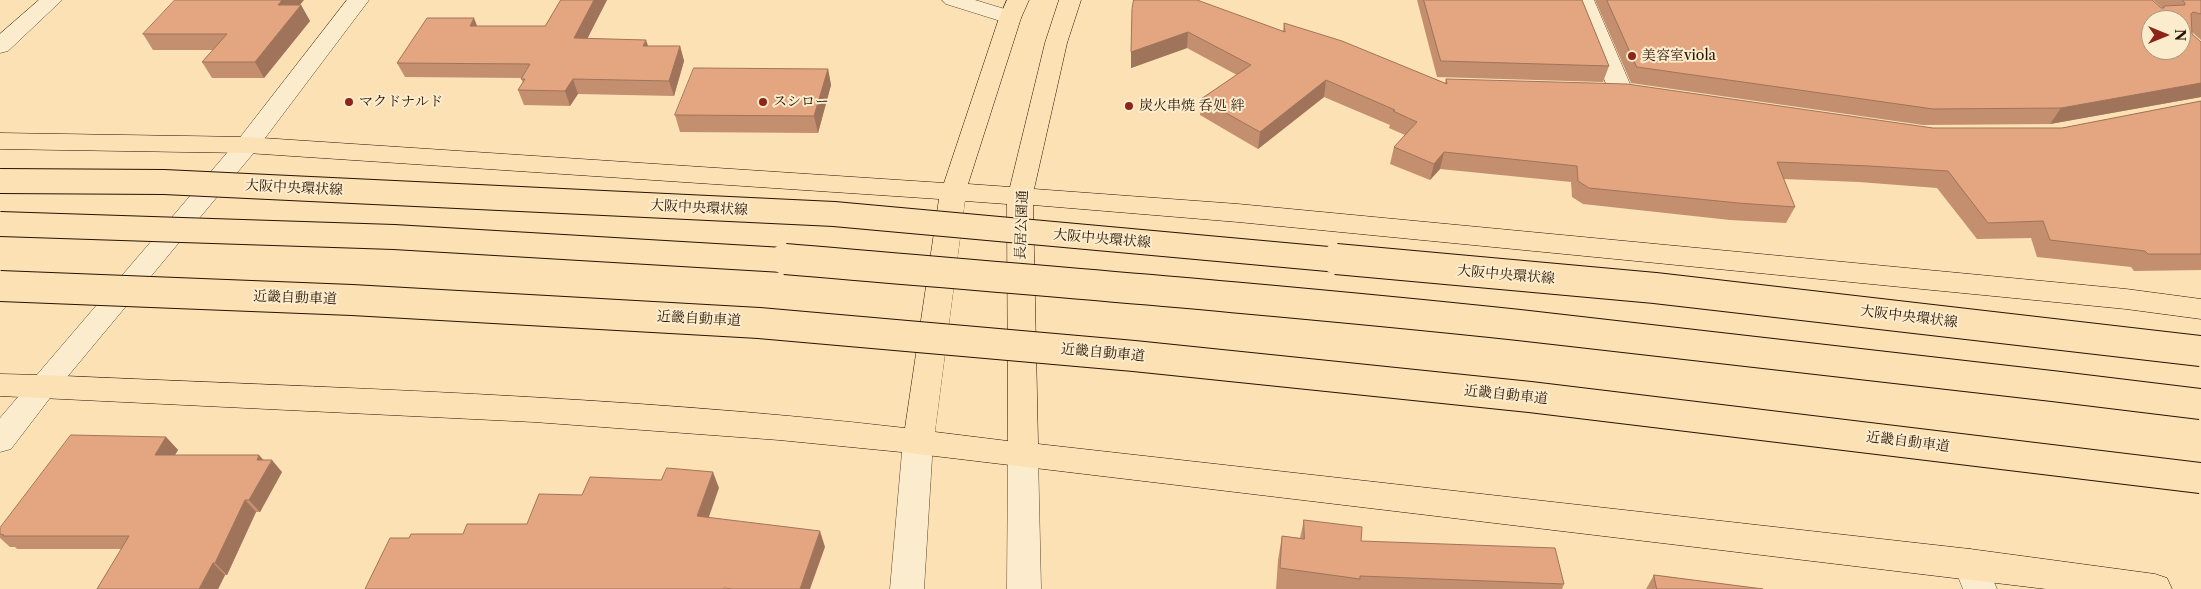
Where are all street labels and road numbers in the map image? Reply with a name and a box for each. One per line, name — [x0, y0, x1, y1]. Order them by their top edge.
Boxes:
street label: 大阪中央環状線 — [245, 177, 343, 199]
street label: 長居公園通 — [1012, 190, 1032, 260]
street label: 大阪中央環状線 — [650, 197, 748, 219]
street label: 大阪中央環状線 — [1052, 226, 1152, 252]
street label: 大阪中央環状線 — [1456, 262, 1556, 288]
street label: 近畿自動車道 — [253, 288, 337, 308]
street label: 大阪中央環状線 — [1859, 303, 1959, 331]
street label: 近畿自動車道 — [657, 308, 741, 330]
street label: 近畿自動車道 — [1060, 341, 1146, 365]
street label: 近畿自動車道 — [1463, 382, 1549, 408]
street label: 近畿自動車道 — [1865, 429, 1951, 455]

